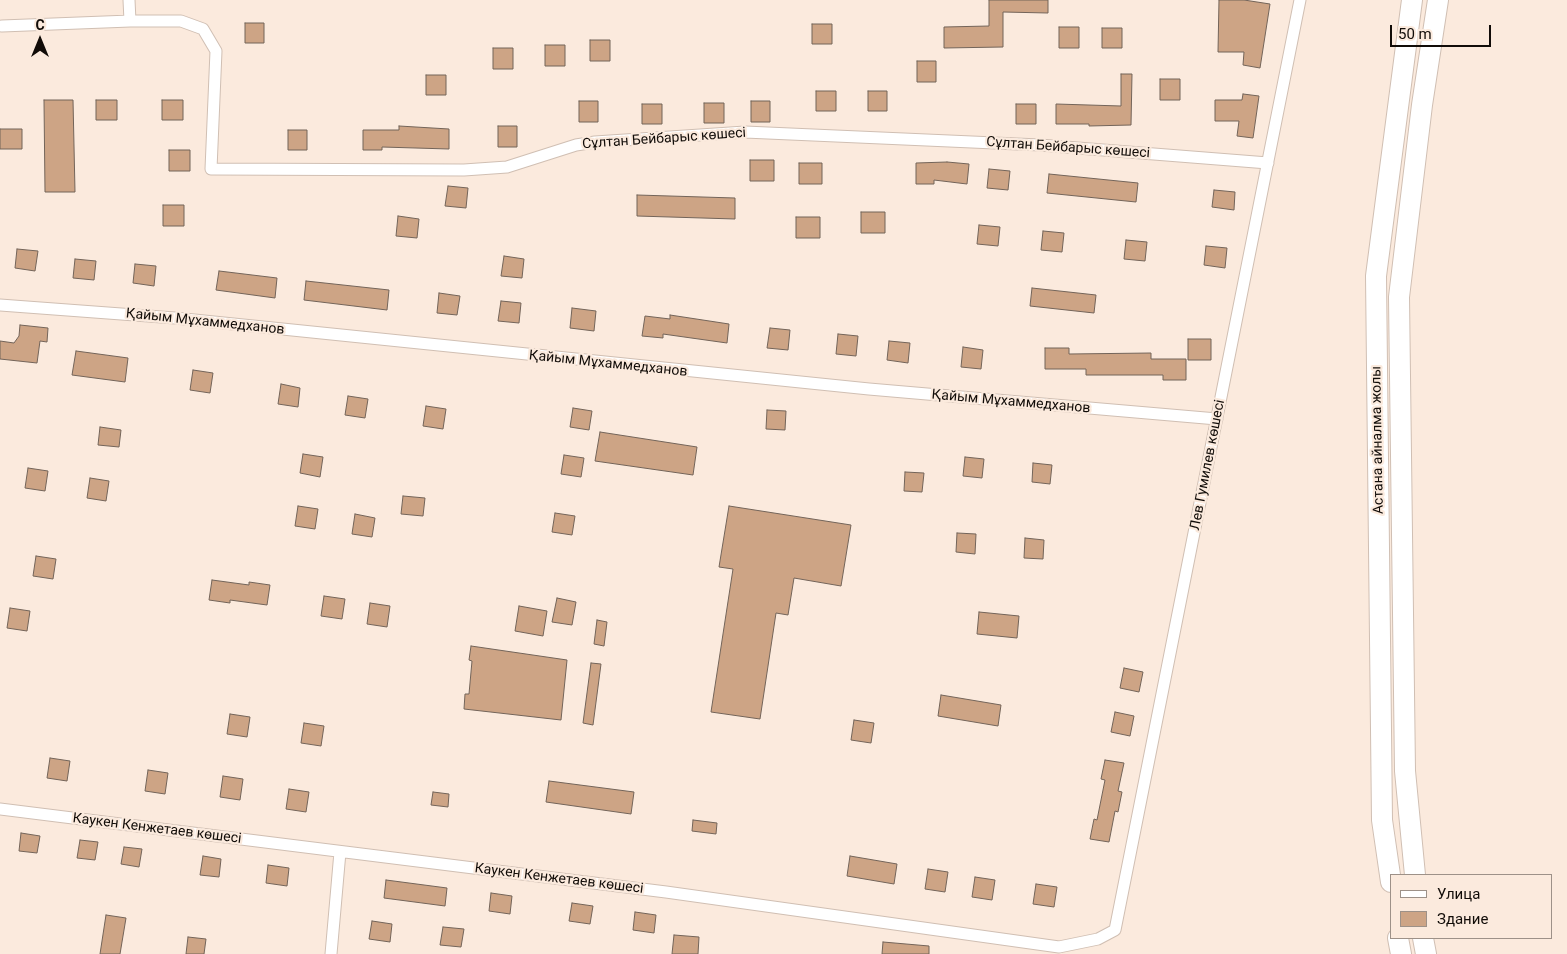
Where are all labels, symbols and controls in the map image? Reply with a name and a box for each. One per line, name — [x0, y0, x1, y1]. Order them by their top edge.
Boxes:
north arrow — [15, 15, 65, 65]
scale bar — [1392, 15, 1493, 47]
text: С — [35, 17, 45, 33]
text: 50 m — [1398, 25, 1432, 43]
street label: Сұлтан Бейбарыс көшесі — [582, 125, 746, 153]
street label: Сұлтан Бейбарыс көшесі — [986, 134, 1150, 162]
street label: Қайым Мұхаммедханов — [125, 305, 285, 339]
street label: Қайым Мұхаммедханов — [528, 347, 688, 381]
street label: Астана айналма жолы — [1368, 366, 1388, 514]
street label: Қайым Мұхаммедханов — [931, 387, 1091, 417]
street label: Лев Гумилев көшесі — [1187, 398, 1229, 532]
street label: Каукен Кенжетаев көшесі — [72, 810, 242, 848]
street label: Каукен Кенжетаев көшесі — [474, 860, 644, 898]
legend — [1390, 874, 1552, 939]
text: Улица — [1437, 885, 1480, 903]
text: Здание — [1437, 910, 1488, 928]

